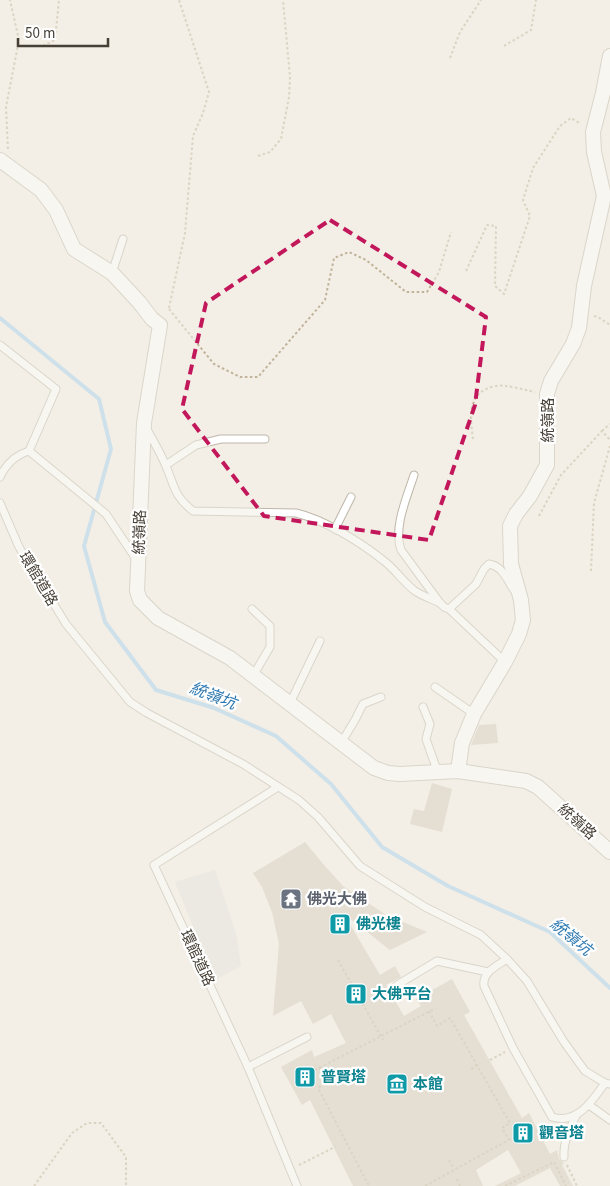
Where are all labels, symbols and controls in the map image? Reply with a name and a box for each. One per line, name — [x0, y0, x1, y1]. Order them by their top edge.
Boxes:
scale bar — [18, 15, 108, 47]
text: 50 m — [25, 23, 55, 44]
street label: 統嶺路 — [538, 397, 559, 443]
street label: 統嶺路 — [129, 509, 151, 555]
street label: 環館道路 — [14, 548, 62, 610]
water label: 統嶺坑 — [187, 677, 241, 716]
street label: 統嶺路 — [553, 799, 601, 845]
temple icon: 佛光大佛 — [279, 887, 303, 911]
place label: 佛光大佛 — [307, 889, 367, 910]
building icon: 佛光樓 — [328, 912, 352, 936]
water label: 統嶺坑 — [545, 913, 598, 962]
place label: 佛光樓 — [356, 914, 401, 935]
street label: 環館道路 — [175, 926, 219, 990]
building icon: 大佛平台 — [344, 982, 368, 1006]
place label: 大佛平台 — [372, 984, 432, 1005]
building icon: 普賢塔 — [293, 1065, 317, 1089]
place label: 普賢塔 — [321, 1067, 366, 1088]
museum icon: 本館 — [385, 1072, 409, 1096]
place label: 本館 — [413, 1074, 443, 1095]
building icon: 觀音塔 — [511, 1121, 535, 1145]
place label: 觀音塔 — [539, 1123, 584, 1144]

